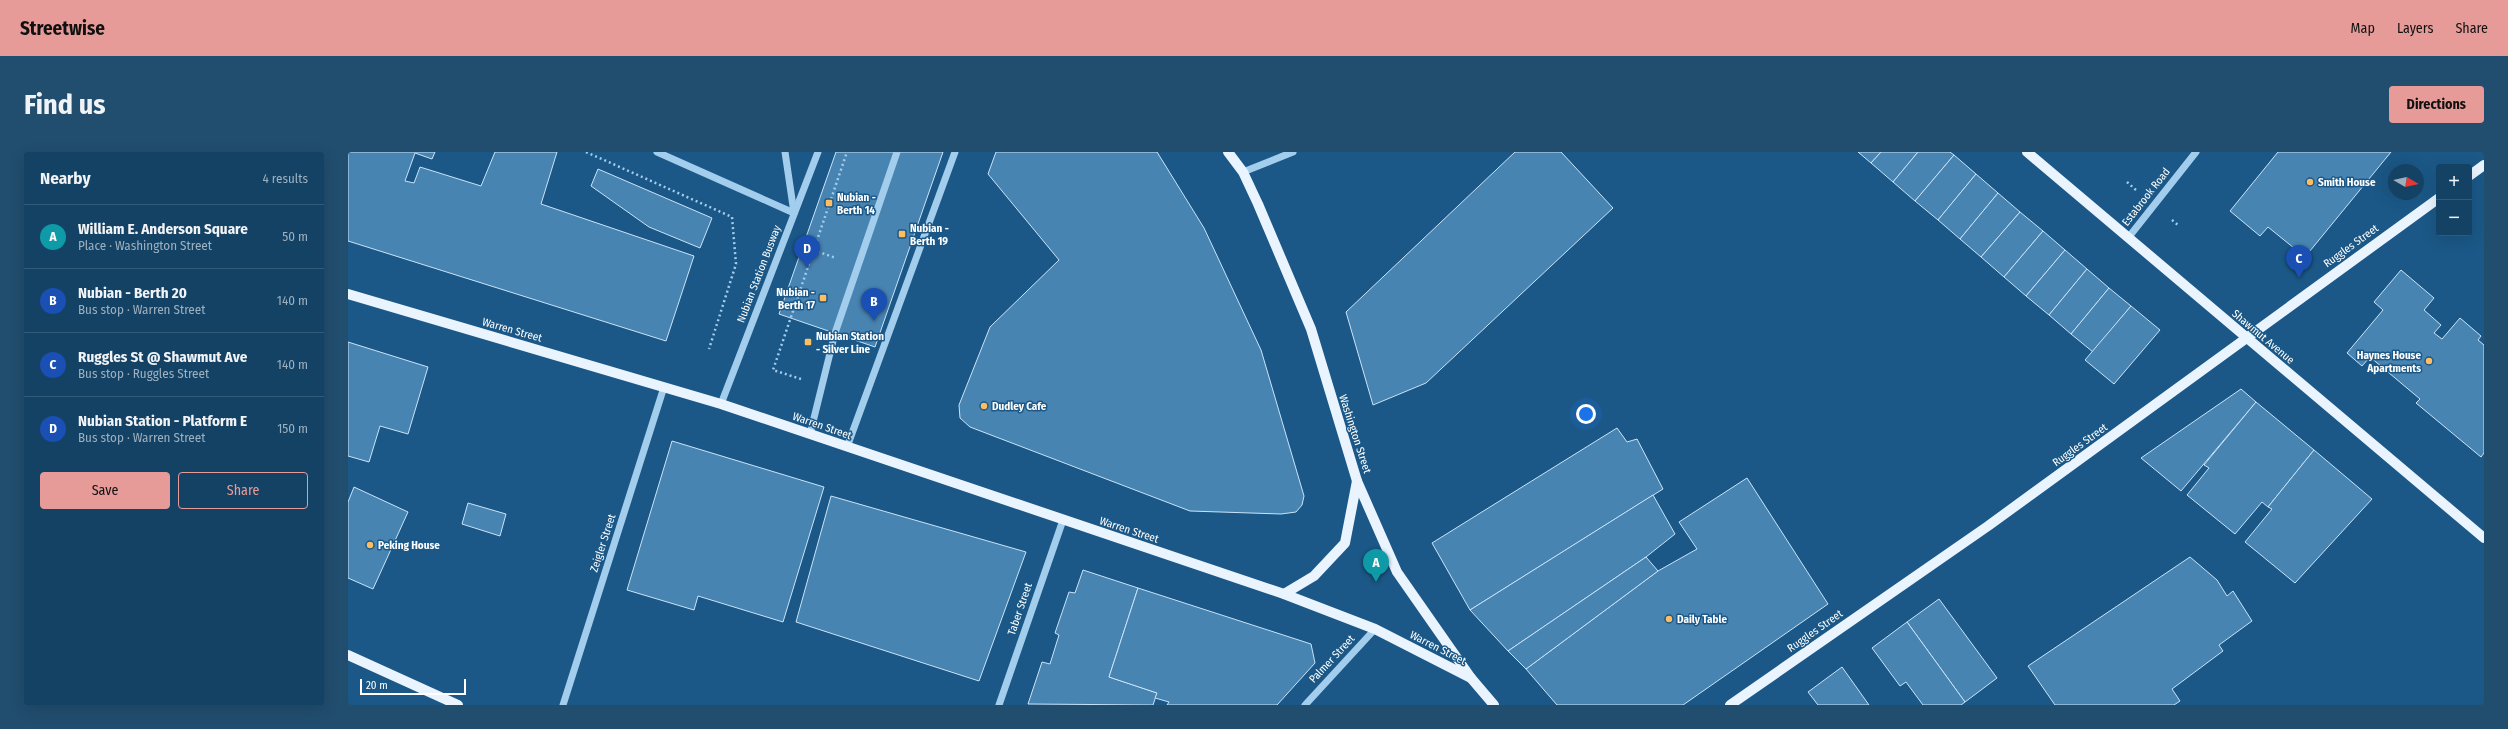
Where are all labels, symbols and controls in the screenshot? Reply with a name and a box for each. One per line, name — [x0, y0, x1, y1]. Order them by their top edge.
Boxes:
text: Streetwise — [20, 17, 105, 40]
text: Map — [2351, 20, 2375, 37]
text: Layers — [2397, 20, 2433, 37]
text: Share — [2455, 20, 2488, 37]
button: Directions — [2389, 86, 2484, 123]
text: Find us — [24, 88, 106, 121]
north arrow — [2388, 164, 2424, 200]
map controls — [2436, 164, 2472, 236]
button: + — [2436, 164, 2472, 200]
street label: Estabrook Road — [2119, 165, 2173, 229]
text: Nearby — [40, 168, 91, 189]
text: 4 results — [262, 171, 308, 186]
place label: Smith House — [2318, 176, 2376, 189]
marker: Smith House — [2305, 177, 2315, 187]
place label: Nubian - Berth 14 — [837, 191, 876, 217]
marker: Nubian - Berth 14 — [824, 198, 834, 208]
button: − — [2436, 200, 2472, 236]
text: William E. Anderson Square — [78, 220, 248, 238]
street label: Ruggles Street — [2321, 221, 2381, 270]
place label: Nubian - Berth 19 — [910, 222, 949, 248]
street label: Nubian Station Busway — [734, 223, 784, 325]
text: A — [49, 229, 57, 244]
text: 50 m — [282, 229, 308, 244]
marker: Nubian - Berth 19 — [897, 229, 907, 239]
pin: D — [794, 235, 820, 268]
text: Place · Washington Street — [78, 238, 212, 253]
pin: C — [2286, 245, 2312, 278]
text: Nubian - Berth 20 — [78, 284, 187, 302]
place label: Nubian - Berth 17 — [776, 286, 815, 312]
pin: B — [861, 288, 887, 321]
text: B — [49, 293, 57, 308]
text: 140 m — [277, 293, 308, 308]
marker: Nubian - Berth 17 — [818, 293, 828, 303]
text: Bus stop · Warren Street — [78, 302, 205, 317]
street label: Shawmut Avenue — [2229, 307, 2297, 367]
street label: Warren Street — [481, 315, 544, 345]
place label: Nubian Station - Silver Line — [816, 330, 884, 356]
marker: Nubian Station - Silver Line — [803, 337, 813, 347]
text: Ruggles St @ Shawmut Ave — [78, 348, 247, 366]
place label: Haynes House Apartments — [2357, 349, 2421, 375]
marker: Haynes House Apartments — [2424, 356, 2434, 366]
text: C — [50, 357, 56, 372]
text: 140 m — [277, 357, 308, 372]
text: Bus stop · Ruggles Street — [78, 366, 209, 381]
street label: Washington Street — [1336, 393, 1374, 475]
place label: Dudley Cafe — [992, 400, 1047, 413]
marker: Dudley Cafe — [979, 401, 989, 411]
your location — [1576, 404, 1596, 424]
street label: Warren Street — [791, 410, 854, 442]
text: Nubian Station - Platform E — [78, 412, 247, 430]
street label: Ruggles Street — [2050, 420, 2110, 469]
text: D — [49, 421, 57, 436]
text: 150 m — [277, 421, 308, 436]
text: Bus stop · Warren Street — [78, 430, 205, 445]
button: Save — [40, 472, 170, 509]
button: Share — [178, 472, 308, 509]
street label: Zeigler Street — [588, 512, 619, 574]
street label: Warren Street — [1098, 514, 1161, 546]
place label: Peking House — [378, 539, 440, 552]
marker: Peking House — [365, 540, 375, 550]
pin: A — [1363, 549, 1389, 582]
street label: Taber Street — [1005, 581, 1035, 637]
street label: Ruggles Street — [1785, 607, 1846, 655]
place label: Daily Table — [1677, 613, 1727, 626]
marker: Daily Table — [1664, 614, 1674, 624]
street label: Warren Street — [1408, 628, 1469, 668]
street label: Palmer Street — [1307, 632, 1358, 686]
scale bar — [360, 677, 466, 696]
text: 20 m — [366, 679, 388, 692]

